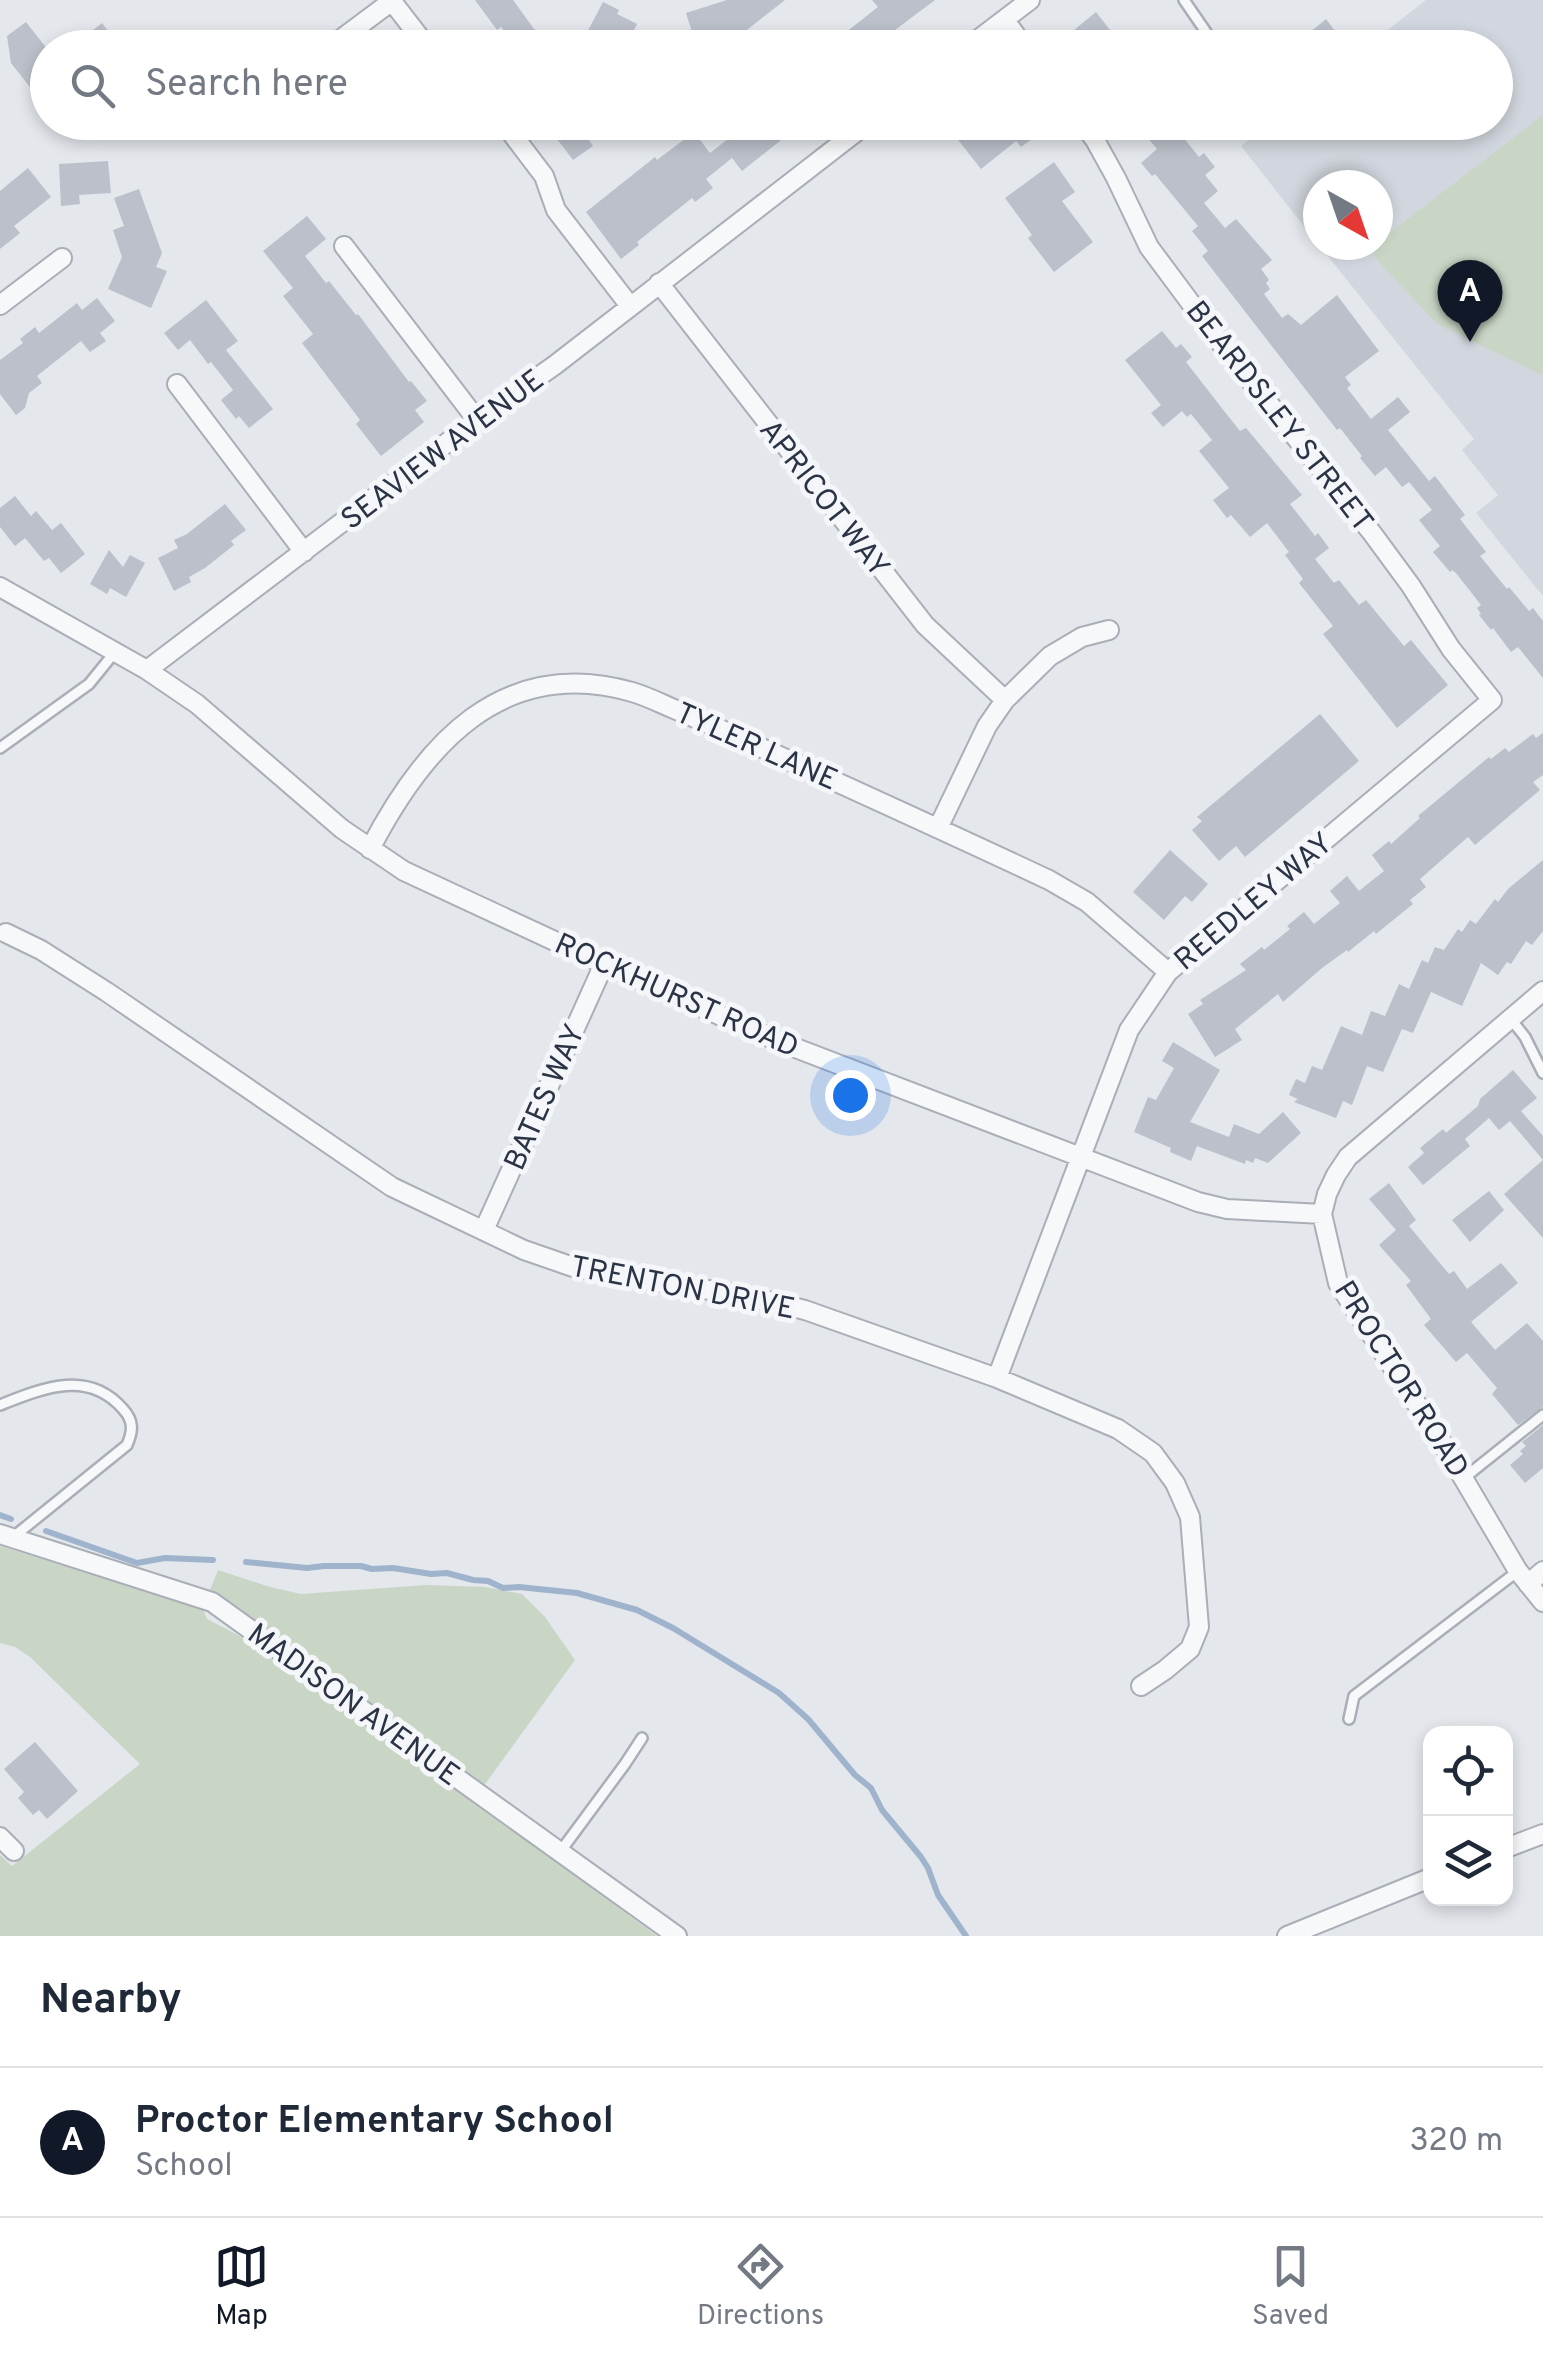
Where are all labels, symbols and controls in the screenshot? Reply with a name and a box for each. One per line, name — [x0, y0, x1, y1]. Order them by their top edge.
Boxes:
search box — [30, 30, 1513, 140]
icon: search — [65, 58, 120, 113]
text: Search here — [145, 61, 348, 110]
north arrow — [1303, 170, 1393, 260]
pin: A — [1438, 260, 1502, 342]
street label: BEARDSLEY STREET — [1176, 295, 1380, 540]
street label: SEAVIEW AVENUE — [335, 363, 552, 539]
street label: APRICOT WAY — [750, 413, 896, 586]
street label: TYLER LANE — [669, 696, 843, 800]
street label: REEDLEY WAY — [1168, 826, 1341, 980]
street label: ROCKHURST ROAD — [548, 927, 804, 1068]
street label: BATES WAY — [498, 1019, 595, 1177]
your location — [825, 1070, 876, 1121]
street label: TRENTON DRIVE — [567, 1250, 798, 1329]
street label: PROCTOR ROAD — [1324, 1275, 1475, 1486]
street label: MADISON AVENUE — [239, 1617, 466, 1795]
map controls — [1423, 1726, 1513, 1906]
button: locate — [1423, 1726, 1513, 1816]
button: layers — [1423, 1816, 1513, 1906]
text: Nearby — [40, 1975, 182, 2028]
text: Proctor Elementary School — [135, 2098, 614, 2147]
text: A — [61, 2122, 84, 2162]
text: 320 m — [1410, 2122, 1503, 2162]
text: School — [135, 2147, 233, 2187]
tab: Map — [214, 2239, 269, 2335]
tab: Directions — [697, 2239, 824, 2335]
tab: Saved — [1252, 2239, 1329, 2335]

